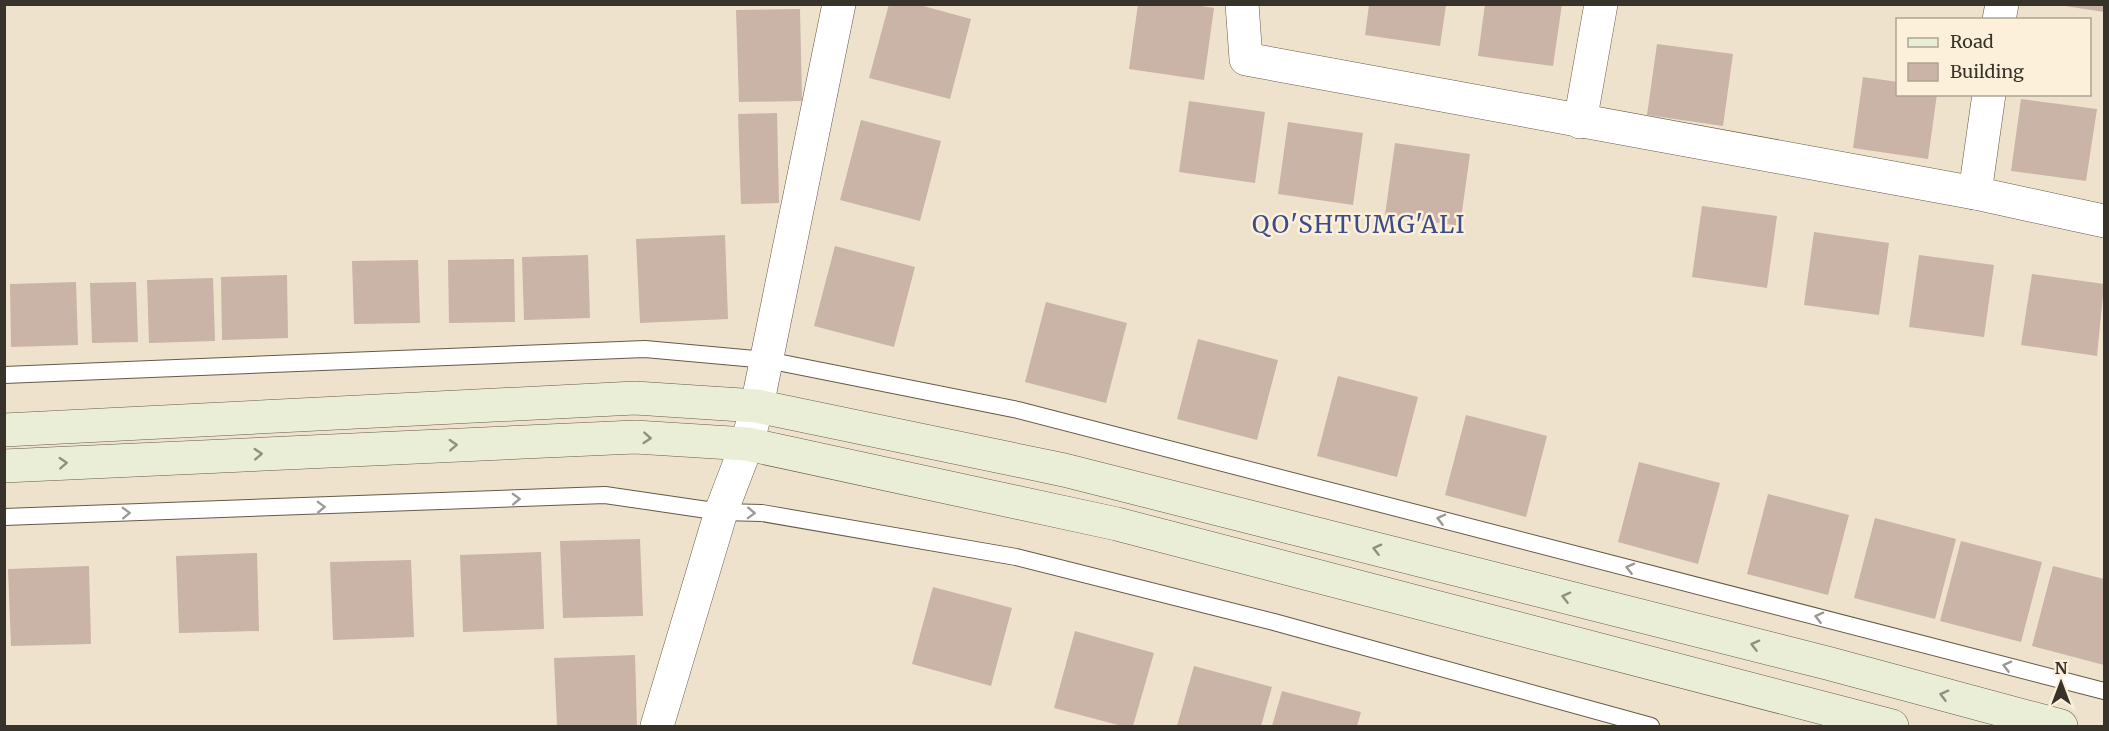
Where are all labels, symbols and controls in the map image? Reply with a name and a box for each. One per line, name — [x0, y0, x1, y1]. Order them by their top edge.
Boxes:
legend — [1896, 18, 2091, 96]
text: Road — [1950, 30, 1994, 53]
text: Building — [1950, 60, 2024, 83]
district label: QO'SHTUMG'ALI — [1252, 209, 1466, 240]
one-way arrow — [643, 431, 652, 444]
one-way arrow — [448, 439, 457, 452]
one-way arrow — [253, 448, 262, 461]
one-way arrow — [58, 457, 67, 470]
one-way arrow — [511, 493, 520, 505]
one-way arrow — [316, 501, 325, 513]
one-way arrow — [747, 506, 756, 519]
one-way arrow — [121, 507, 130, 520]
one-way arrow — [1436, 514, 1446, 527]
one-way arrow — [1372, 544, 1382, 557]
one-way arrow — [1625, 563, 1635, 576]
one-way arrow — [1561, 592, 1571, 605]
one-way arrow — [1814, 612, 1824, 624]
one-way arrow — [1750, 640, 1760, 653]
north arrow — [2031, 653, 2091, 713]
text: N — [2055, 658, 2068, 678]
one-way arrow — [2002, 660, 2012, 673]
one-way arrow — [1939, 690, 1950, 702]

